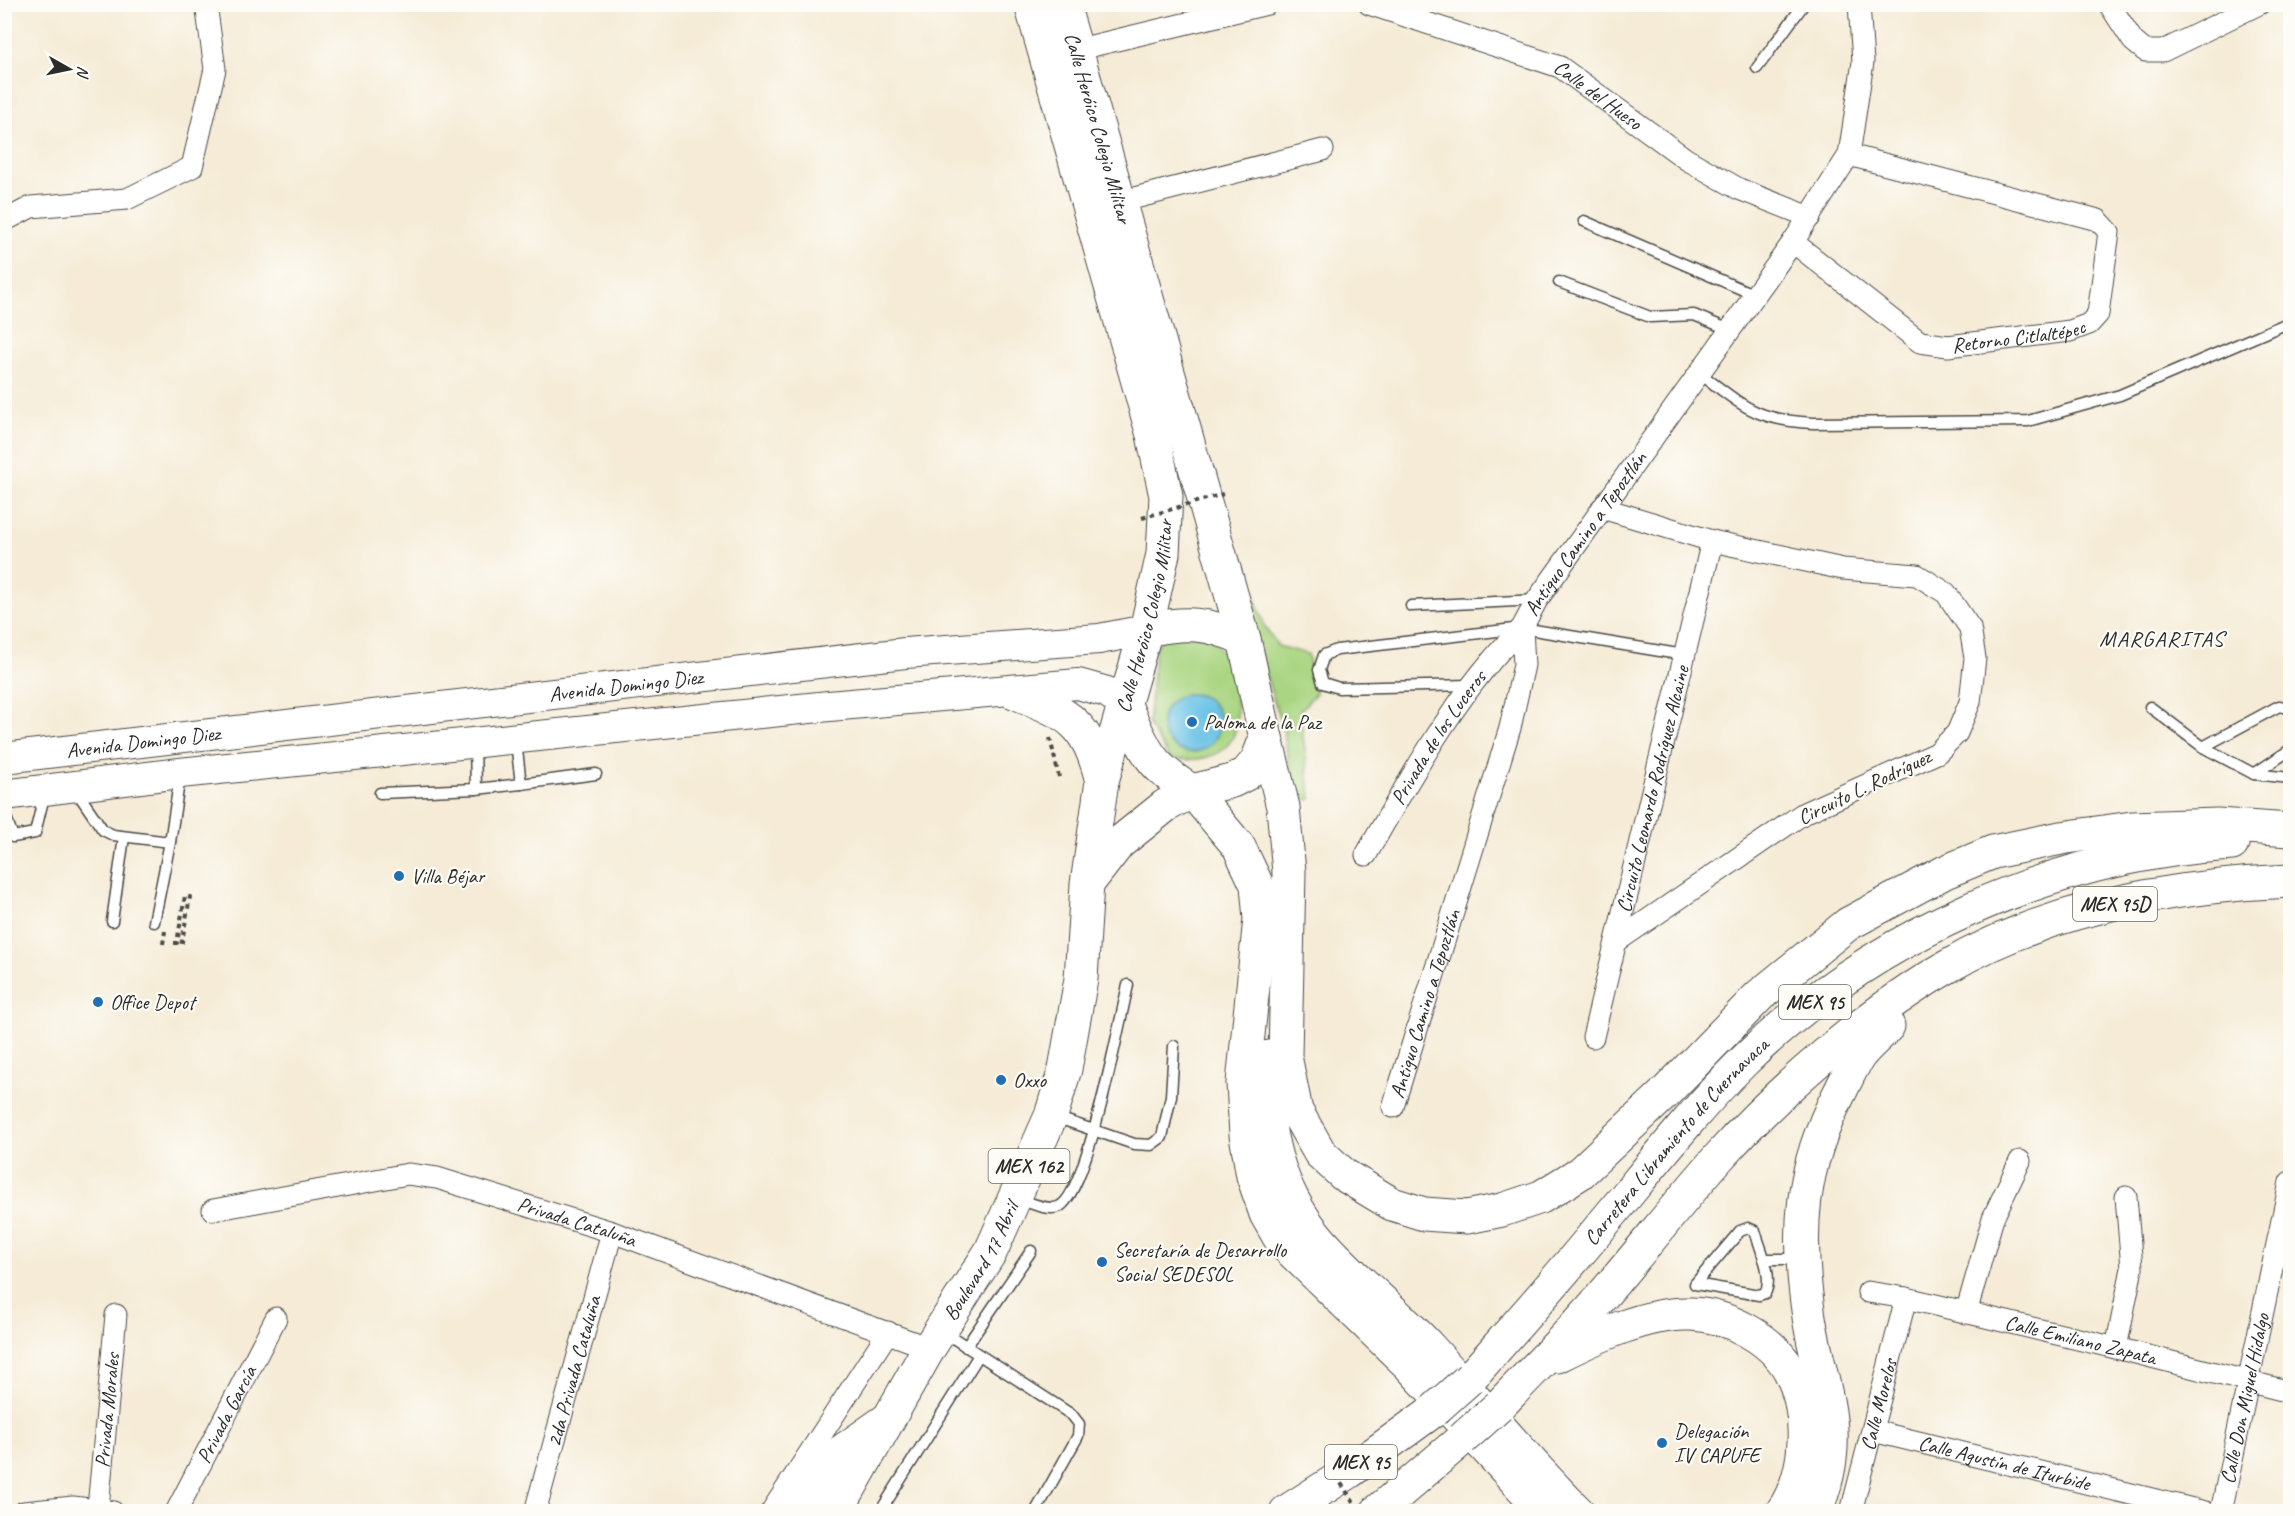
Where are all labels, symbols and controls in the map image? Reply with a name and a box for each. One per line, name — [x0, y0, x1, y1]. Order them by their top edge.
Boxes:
street label: Calle Heróico Colegio Militar — [1059, 30, 1138, 228]
north arrow — [39, 39, 99, 99]
street label: Calle del Hueso — [1549, 54, 1648, 136]
text: N — [72, 65, 93, 81]
street label: Retorno Citlaltépec — [1950, 313, 2090, 358]
street label: Antiguo Camino a Tepoztlán — [1518, 446, 1653, 620]
street label: Calle Heróico Colegio Militar — [1110, 518, 1178, 715]
district label: MARGARITAS — [2099, 625, 2227, 653]
street label: Circuito Leonardo Rodríguez Alcaine — [1610, 662, 1695, 915]
street label: Avenida Domingo Diez — [548, 663, 706, 707]
street label: Privada de los Luceros — [1385, 663, 1493, 809]
place label: Paloma de la Paz — [1204, 709, 1323, 735]
marker: Paloma de la Paz — [1185, 715, 1199, 729]
street label: Avenida Domingo Diez — [65, 720, 224, 764]
street label: Circuito L. Rodríguez — [1793, 742, 1937, 830]
place label: Villa Béjar — [411, 863, 486, 889]
marker: Villa Béjar — [392, 869, 406, 883]
road number: MEX 95D — [2073, 887, 2157, 921]
street label: Antiguo Camino a Tepoztlán — [1384, 906, 1466, 1101]
road number: MEX 95 — [1779, 985, 1851, 1019]
place label: Office Depot — [110, 989, 198, 1015]
marker: Office Depot — [91, 995, 105, 1009]
street label: Carretera Libramiento de Cuernavaca — [1578, 1030, 1776, 1251]
place label: Oxxo — [1013, 1067, 1047, 1093]
marker: Oxxo — [994, 1073, 1008, 1087]
road number: MEX 162 — [988, 1149, 1070, 1183]
street label: Privada Cataluña — [514, 1191, 642, 1253]
street label: Boulevard 17 Abril — [937, 1195, 1026, 1325]
place label: Secretaría de Desarrollo Social SEDESOL — [1114, 1237, 1288, 1287]
marker: Secretaría de Desarrollo Social SEDESOL — [1095, 1255, 1109, 1269]
street label: 2da Privada Cataluña — [541, 1291, 607, 1450]
street label: Calle Emiliano Zapata — [2002, 1309, 2161, 1371]
street label: Calle Don Miguel Hidalgo — [2214, 1309, 2276, 1486]
street label: Privada Morales — [89, 1350, 126, 1469]
street label: Calle Morelos — [1854, 1354, 1903, 1453]
street label: Privada García — [191, 1359, 263, 1467]
place label: Delegación IV CAPUFE — [1674, 1418, 1762, 1468]
street label: Calle Agustín de Iturbide — [1916, 1430, 2095, 1497]
marker: Delegación IV CAPUFE — [1655, 1436, 1669, 1450]
road number: MEX 95 — [1325, 1445, 1397, 1479]

